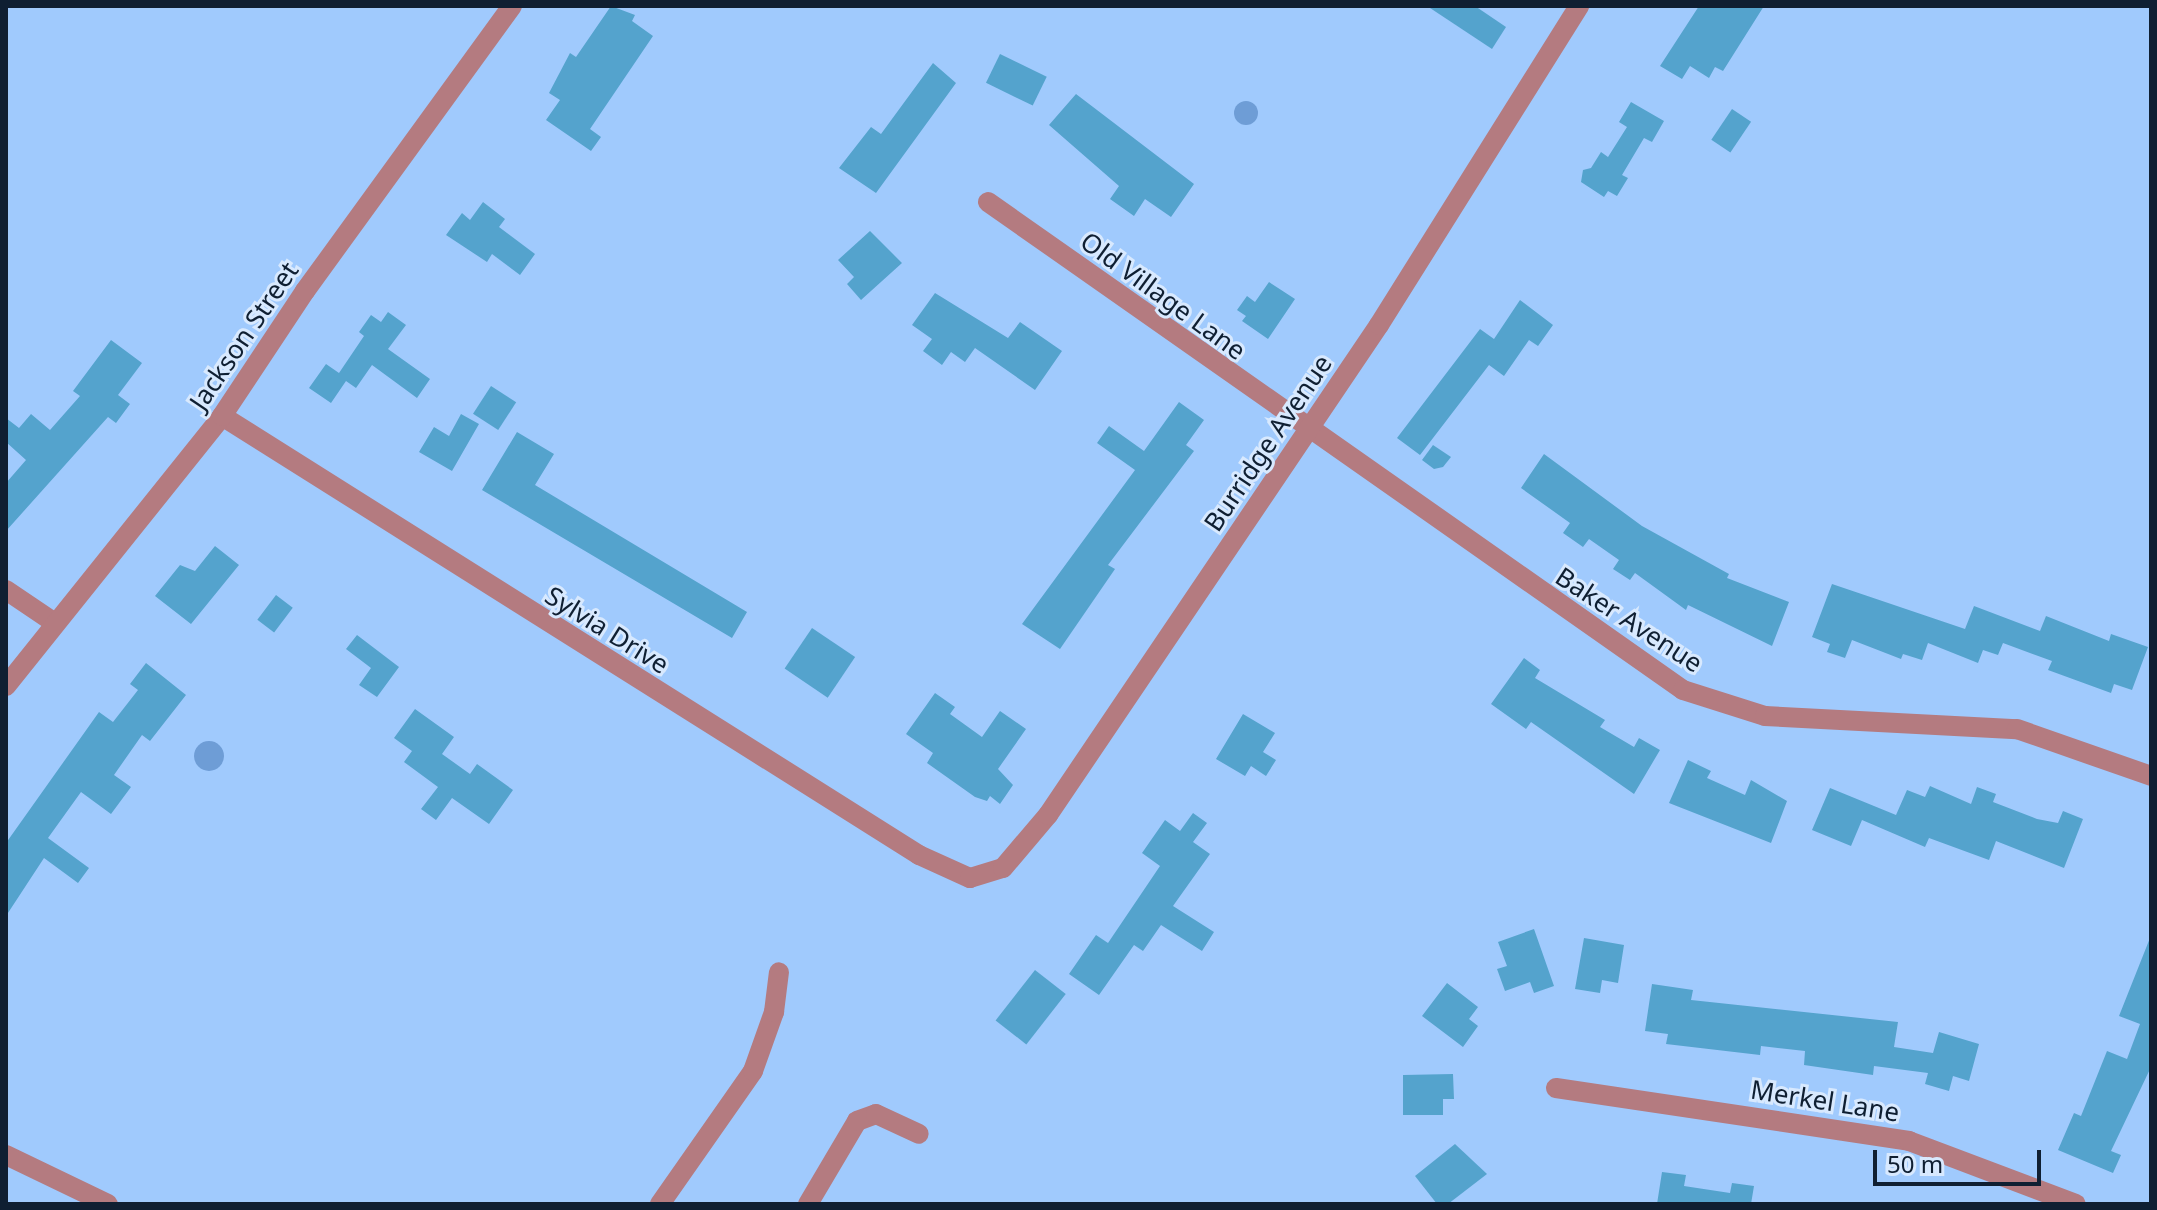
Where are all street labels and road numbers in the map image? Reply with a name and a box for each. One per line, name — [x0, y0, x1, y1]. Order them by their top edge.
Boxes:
street label: Old Village Lane — [1074, 226, 1252, 366]
street label: Jackson Street — [183, 256, 305, 416]
street label: Burridge Avenue — [1198, 349, 1338, 537]
street label: Baker Avenue — [1550, 561, 1708, 679]
street label: Sylvia Drive — [539, 580, 675, 680]
street label: Merkel Lane — [1749, 1074, 1901, 1128]

